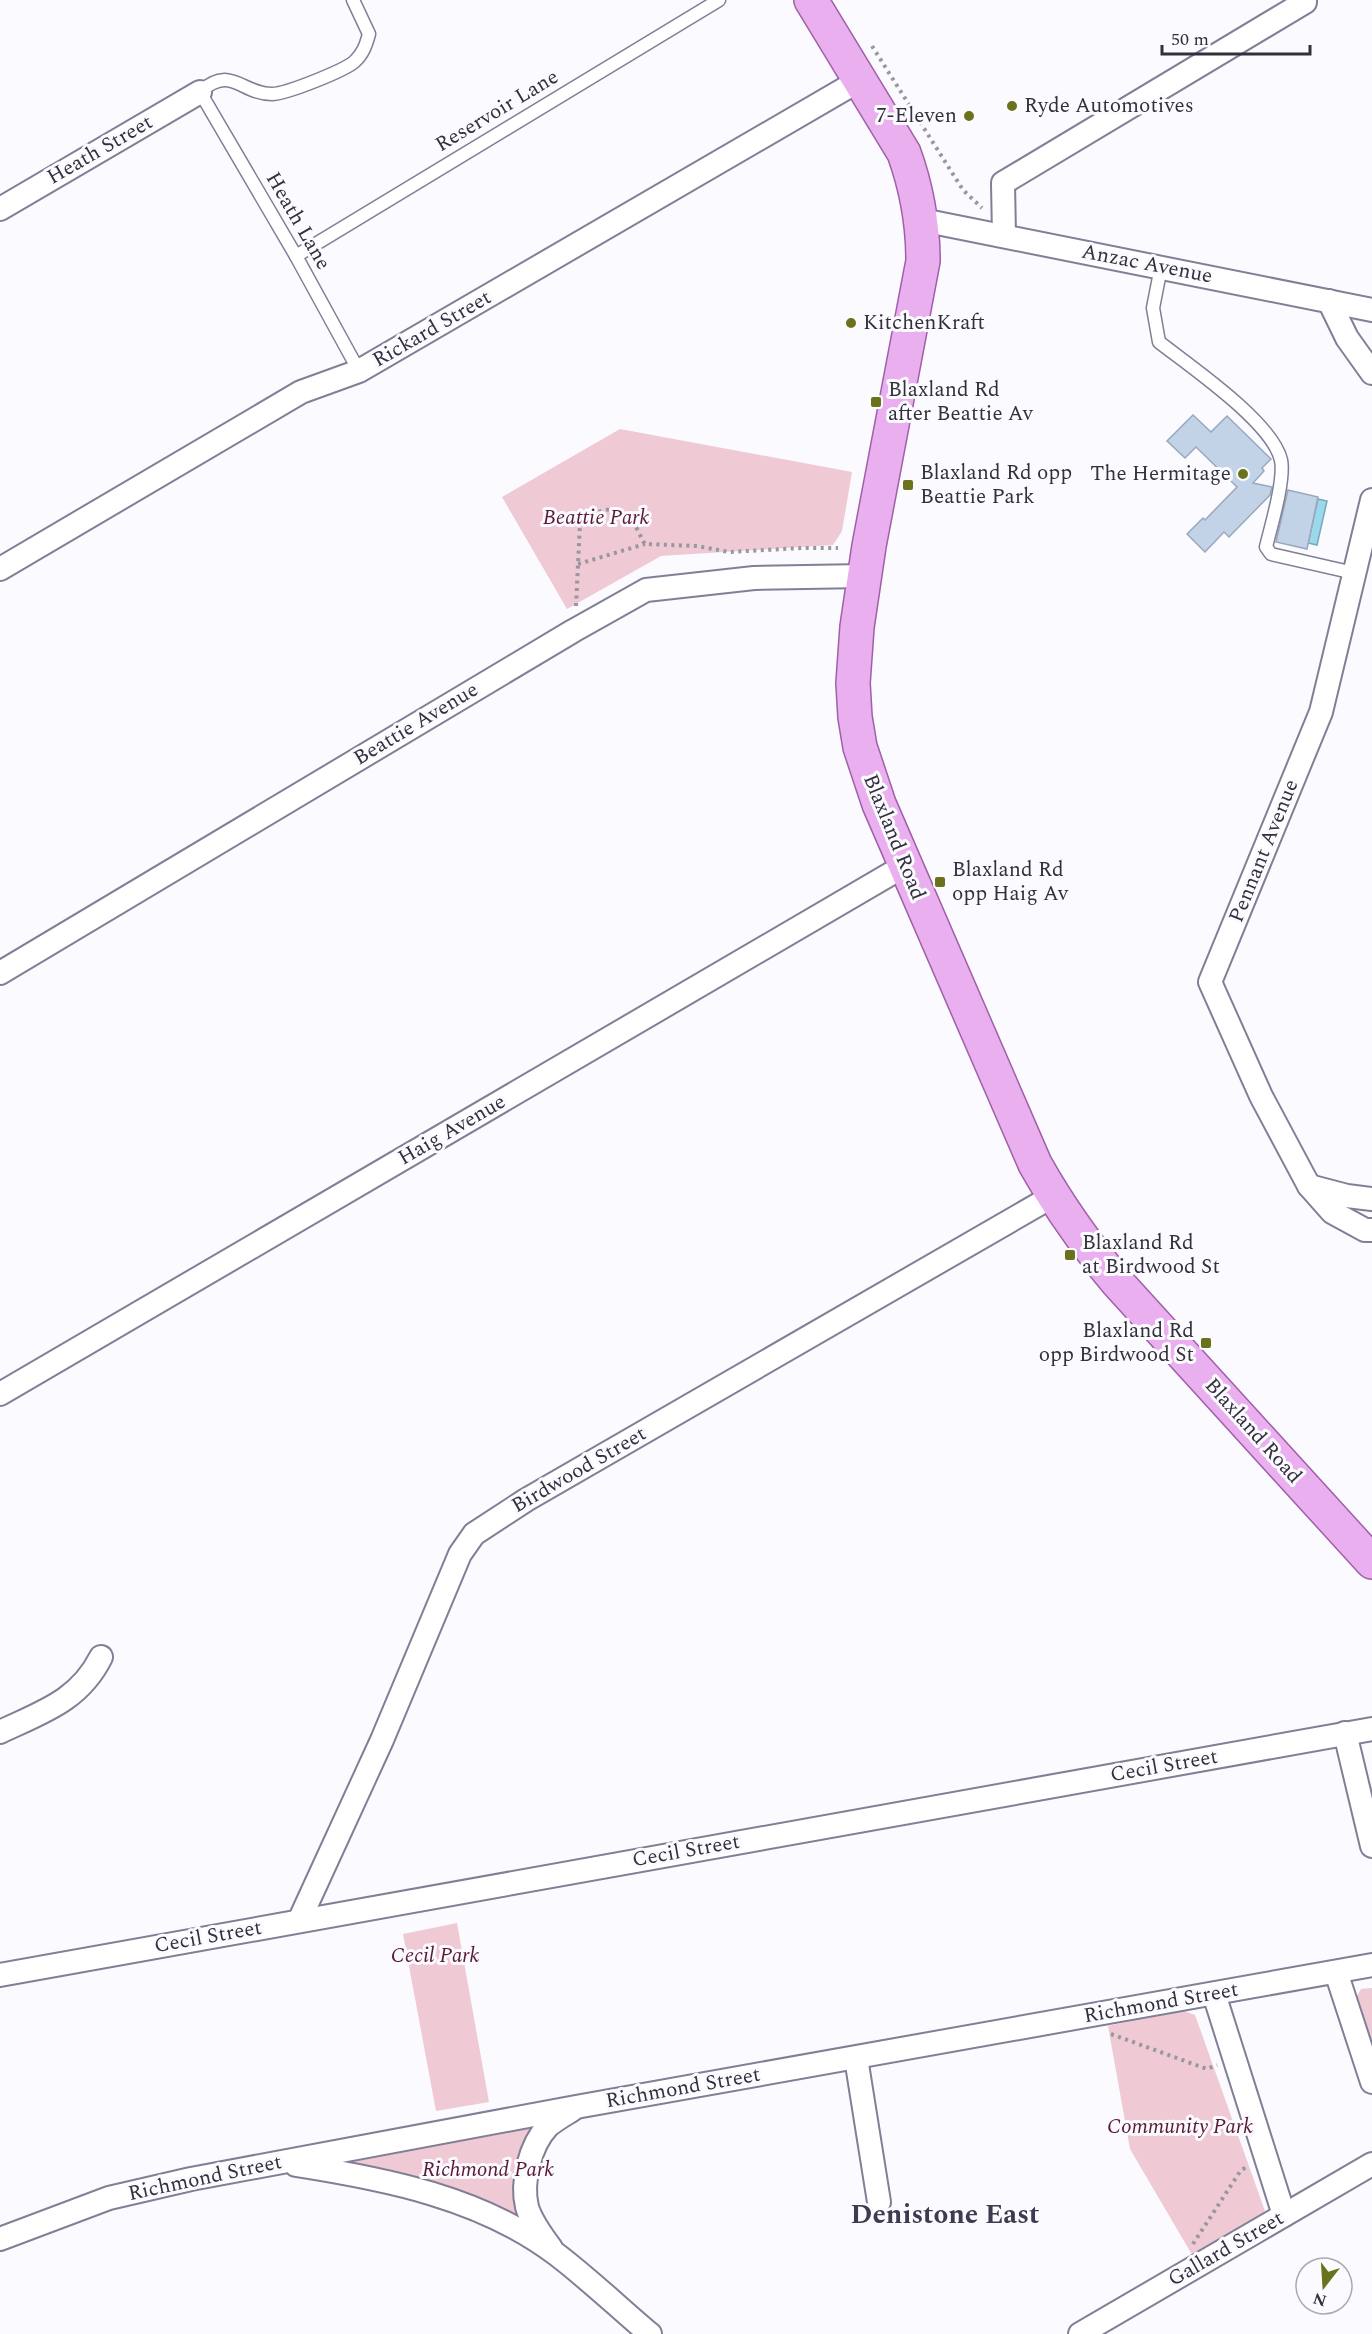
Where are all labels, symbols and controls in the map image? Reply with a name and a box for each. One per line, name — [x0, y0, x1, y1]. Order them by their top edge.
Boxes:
scale bar — [1162, 18, 1310, 56]
text: 50 m — [1171, 26, 1209, 53]
street label: Reservoir Lane — [429, 61, 565, 161]
place label: Ryde Automotives — [1024, 90, 1194, 122]
marker: Ryde Automotives — [1005, 99, 1019, 113]
place label: 7-Eleven — [876, 100, 957, 132]
street label: Heath Street — [41, 107, 159, 193]
marker: 7-Eleven — [962, 109, 976, 123]
street label: Heath Lane — [257, 166, 339, 276]
street label: Anzac Avenue — [1079, 236, 1215, 292]
street label: Rickard Street — [367, 282, 497, 376]
place label: KitchenKraft — [863, 307, 985, 339]
marker: KitchenKraft — [844, 316, 858, 330]
place label: Blaxland Rd after Beattie Av — [888, 374, 1034, 430]
marker: Blaxland Rd after Beattie Av — [869, 395, 883, 409]
place label: Blaxland Rd opp Beattie Park — [920, 457, 1072, 513]
place label: The Hermitage — [1090, 458, 1231, 490]
marker: The Hermitage — [1236, 467, 1250, 481]
marker: Blaxland Rd opp Beattie Park — [901, 478, 915, 492]
park label: Beattie Park — [543, 502, 650, 534]
street label: Beattie Avenue — [347, 674, 485, 774]
street label: Blaxland Road — [854, 769, 934, 905]
street label: Pennant Avenue — [1221, 775, 1307, 927]
place label: Blaxland Rd opp Haig Av — [952, 854, 1069, 910]
marker: Blaxland Rd opp Haig Av — [933, 875, 947, 889]
street label: Haig Avenue — [392, 1086, 512, 1174]
place label: Blaxland Rd at Birdwood St — [1082, 1227, 1220, 1283]
marker: Blaxland Rd at Birdwood St — [1063, 1248, 1077, 1262]
place label: Blaxland Rd opp Birdwood St — [1039, 1315, 1194, 1371]
marker: Blaxland Rd opp Birdwood St — [1199, 1336, 1213, 1350]
street label: Blaxland Road — [1196, 1371, 1310, 1491]
street label: Birdwood Street — [506, 1418, 652, 1522]
street label: Cecil Street — [1108, 1741, 1220, 1791]
street label: Cecil Street — [630, 1826, 742, 1876]
street label: Cecil Street — [152, 1912, 264, 1962]
park label: Cecil Park — [391, 1940, 480, 1972]
street label: Richmond Street — [1081, 1974, 1241, 2032]
street label: Richmond Street — [603, 2059, 763, 2117]
park label: Community Park — [1107, 2111, 1253, 2143]
street label: Richmond Street — [125, 2146, 285, 2210]
park label: Richmond Park — [422, 2154, 554, 2186]
district label: Denistone East — [851, 2194, 1039, 2236]
street label: Gallard Street — [1162, 2203, 1290, 2295]
north arrow — [1294, 2256, 1354, 2316]
text: N — [1310, 2286, 1330, 2313]

